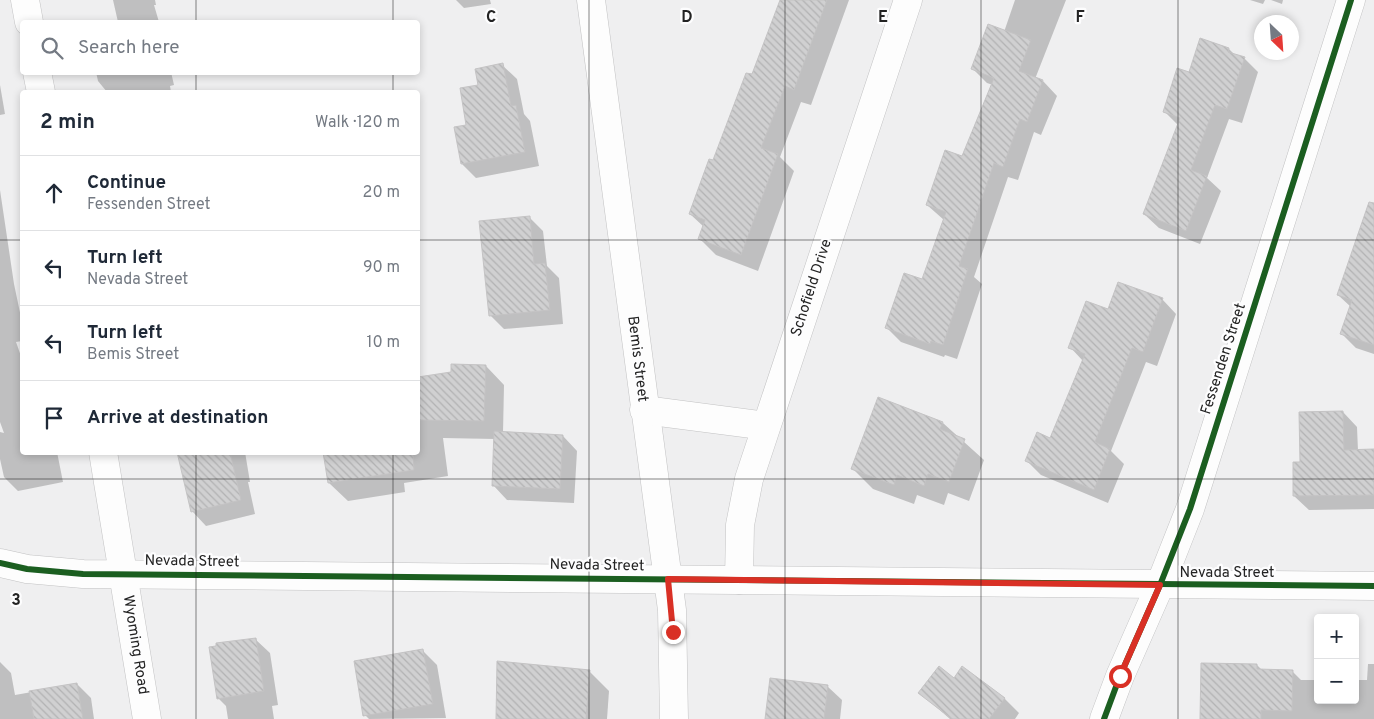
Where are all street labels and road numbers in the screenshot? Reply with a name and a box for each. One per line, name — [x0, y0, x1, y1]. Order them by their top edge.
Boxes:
street label: Schofield Drive — [787, 237, 837, 339]
street label: Fessenden Street — [1197, 301, 1251, 417]
street label: Bemis Street — [622, 315, 652, 403]
street label: Nevada Street — [144, 552, 240, 572]
street label: Nevada Street — [549, 556, 645, 576]
street label: Nevada Street — [1179, 564, 1275, 583]
street label: Wyoming Road — [118, 594, 152, 696]

